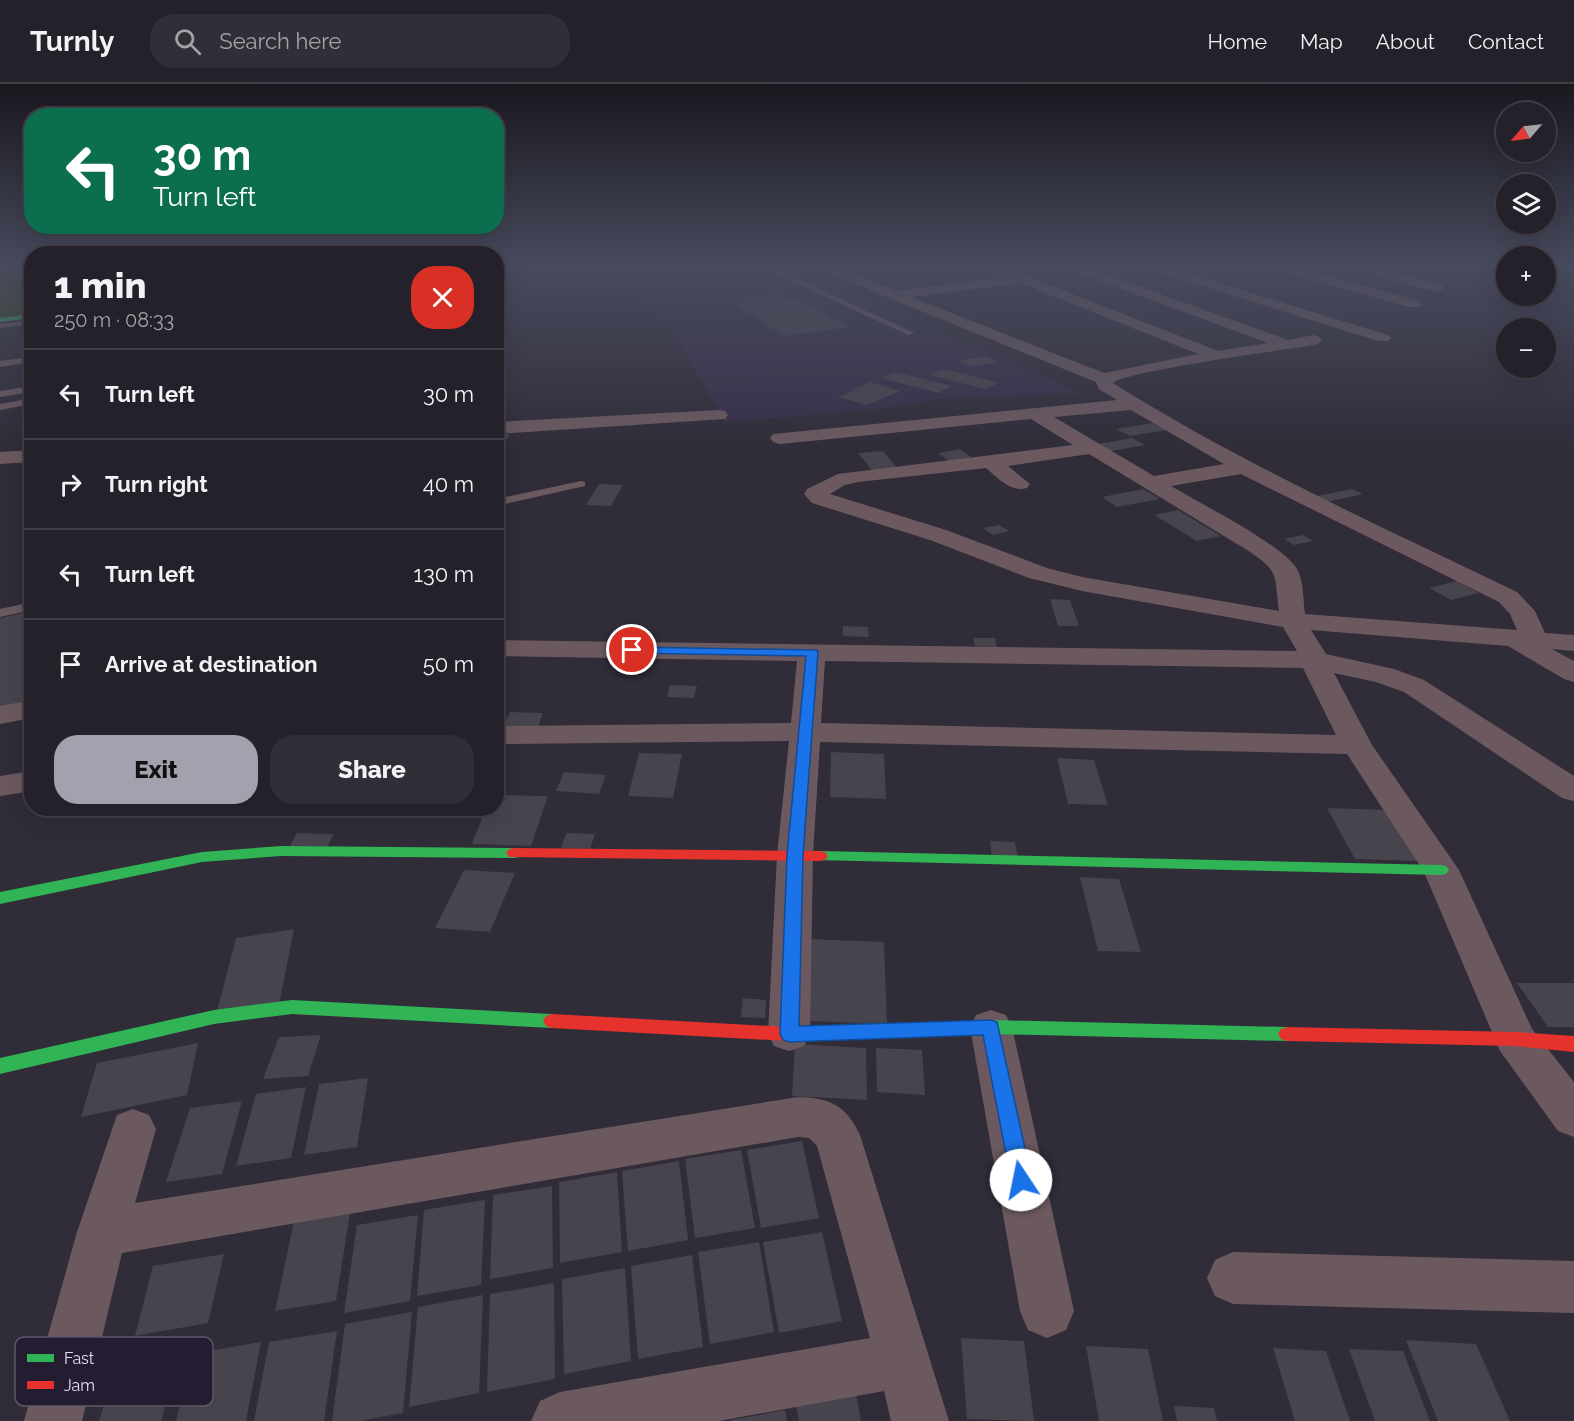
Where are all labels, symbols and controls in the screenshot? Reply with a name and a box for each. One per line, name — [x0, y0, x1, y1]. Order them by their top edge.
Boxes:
search box — [150, 14, 570, 68]
text: Turnly — [30, 25, 114, 58]
icon: search — [171, 25, 204, 58]
text: Search here — [219, 28, 341, 54]
text: Home — [1208, 29, 1267, 54]
text: Map — [1300, 29, 1343, 54]
text: About — [1376, 29, 1435, 54]
text: Contact — [1468, 29, 1544, 54]
north arrow — [1496, 102, 1556, 162]
map controls — [1496, 102, 1556, 378]
text: 30 m — [153, 131, 251, 180]
icon: left — [54, 132, 132, 210]
button: layers — [1496, 174, 1556, 234]
text: Turn left — [153, 181, 256, 212]
button: + — [1496, 246, 1556, 306]
text: 1 min — [54, 264, 146, 306]
button: close — [411, 266, 474, 329]
text: 250 m · 08:33 — [54, 308, 174, 332]
button: − — [1496, 318, 1556, 378]
icon: left — [54, 378, 87, 411]
text: Turn left — [105, 381, 195, 407]
text: 30 m — [423, 381, 474, 407]
icon: right — [54, 468, 87, 501]
text: Turn right — [105, 471, 208, 497]
text: 40 m — [423, 471, 474, 497]
icon: left — [54, 558, 87, 591]
text: Turn left — [105, 561, 195, 587]
text: 130 m — [414, 561, 474, 587]
pin — [606, 624, 657, 675]
icon: arrive — [615, 633, 648, 666]
icon: arrive — [54, 648, 87, 681]
text: Arrive at destination — [105, 651, 318, 677]
text: 50 m — [423, 651, 474, 677]
button: Exit — [54, 735, 258, 804]
button: Share — [270, 735, 474, 804]
position arrow — [989, 1148, 1053, 1212]
legend — [15, 1337, 213, 1406]
text: Fast — [64, 1349, 95, 1368]
text: Jam — [64, 1376, 95, 1395]

